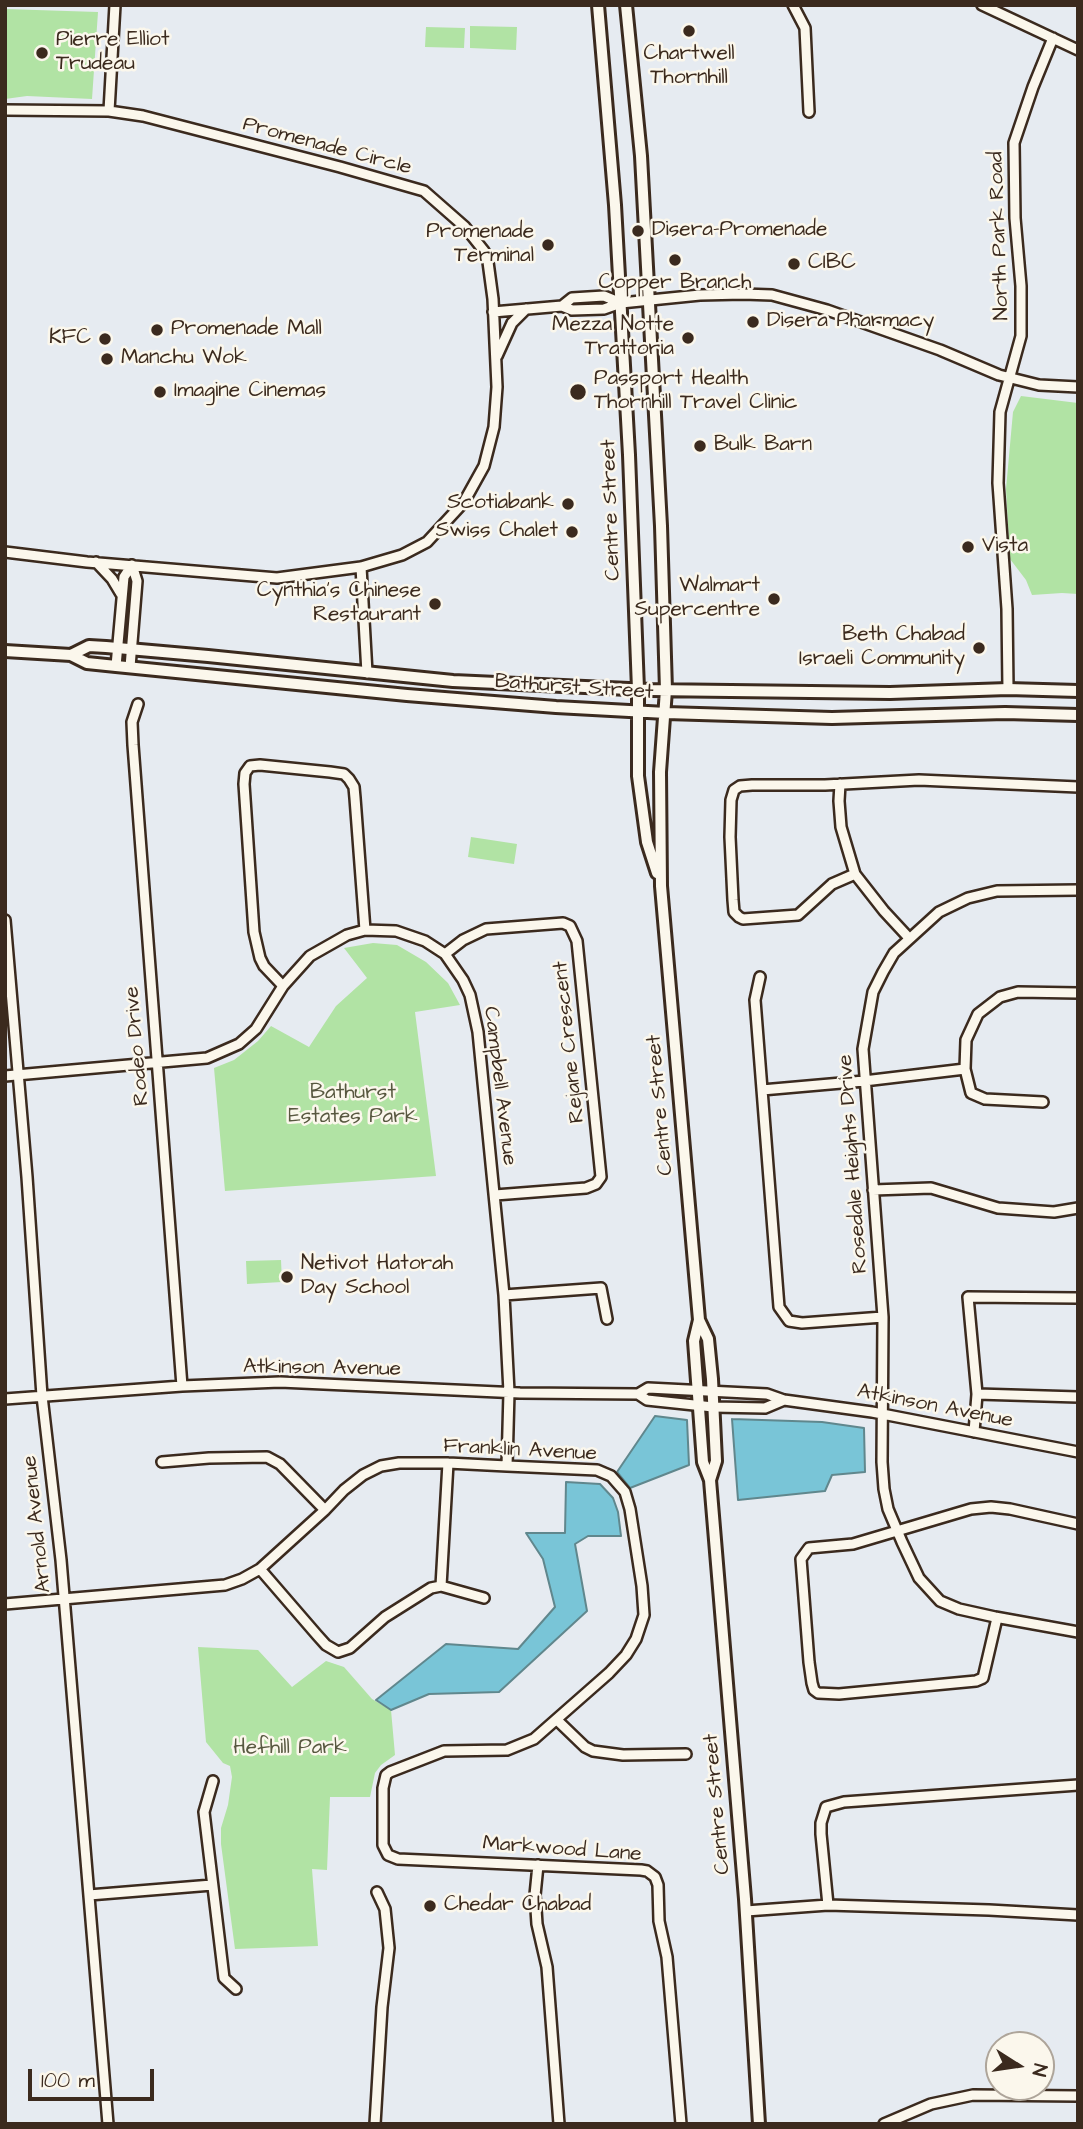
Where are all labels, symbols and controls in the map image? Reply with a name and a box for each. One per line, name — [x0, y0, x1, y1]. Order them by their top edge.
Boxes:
marker: Chartwell Thornhill — [681, 23, 697, 39]
place label: Pierre Elliot Trudeau — [56, 28, 169, 78]
place label: Chartwell Thornhill — [644, 42, 734, 92]
marker: Pierre Elliot Trudeau — [34, 45, 50, 61]
street label: Promenade Circle — [240, 112, 414, 182]
street label: North Park Road — [984, 151, 1016, 321]
place label: Disera-Promenade — [652, 218, 827, 244]
place label: Promenade Terminal — [426, 220, 534, 270]
marker: Disera-Promenade — [630, 223, 646, 239]
marker: Promenade Terminal — [540, 237, 556, 253]
place label: CIBC — [808, 251, 856, 277]
marker: Copper Branch — [667, 252, 683, 268]
marker: CIBC — [786, 256, 802, 272]
place label: Copper Branch — [599, 271, 751, 297]
place label: Disera Pharmacy — [767, 309, 934, 335]
place label: Mezza Notte Trattoria — [552, 313, 674, 363]
marker: Disera Pharmacy — [745, 314, 761, 330]
place label: Promenade Mall — [171, 317, 322, 343]
marker: Promenade Mall — [149, 322, 165, 338]
place label: KFC — [49, 326, 91, 352]
marker: Mezza Notte Trattoria — [680, 330, 696, 346]
marker: KFC — [97, 331, 113, 347]
place label: Manchu Wok — [121, 346, 247, 372]
marker: Manchu Wok — [99, 351, 115, 367]
place label: Passport Health Thornhill Travel Clinic — [594, 367, 798, 417]
place label: Imagine Cinemas — [174, 379, 326, 405]
marker: Passport Health Thornhill Travel Clinic — [568, 382, 588, 402]
marker: Imagine Cinemas — [152, 384, 168, 400]
place label: Bulk Barn — [714, 433, 812, 459]
marker: Bulk Barn — [692, 438, 708, 454]
street label: Centre Street — [597, 439, 627, 581]
place label: Scotiabank — [447, 491, 554, 517]
marker: Scotiabank — [560, 496, 576, 512]
place label: Swiss Chalet — [436, 519, 558, 545]
marker: Swiss Chalet — [564, 524, 580, 540]
place label: Vista — [982, 534, 1028, 560]
marker: Vista — [960, 539, 976, 555]
place label: Walmart Supercentre — [635, 574, 760, 624]
place label: Cynthia's Chinese Restaurant — [257, 579, 421, 629]
marker: Walmart Supercentre — [766, 591, 782, 607]
marker: Cynthia's Chinese Restaurant — [427, 596, 443, 612]
place label: Beth Chabad Israeli Community — [799, 623, 965, 673]
marker: Beth Chabad Israeli Community — [971, 640, 987, 656]
street label: Bathurst Street — [494, 670, 654, 706]
street label: Rejane Crescent — [549, 960, 591, 1124]
street label: Rodeo Drive — [120, 985, 156, 1107]
street label: Campbell Avenue — [477, 1005, 521, 1167]
street label: Centre Street — [642, 1033, 680, 1177]
street label: Rosedale Heights Drive — [834, 1054, 874, 1274]
park label: Bathurst Estates Park — [288, 1081, 418, 1131]
place label: Netivot Hatorah Day School — [301, 1252, 453, 1302]
marker: Netivot Hatorah Day School — [279, 1269, 295, 1285]
street label: Atkinson Avenue — [243, 1355, 401, 1383]
street label: Atkinson Avenue — [855, 1380, 1015, 1434]
street label: Franklin Avenue — [443, 1434, 597, 1468]
street label: Arnold Avenue — [18, 1454, 58, 1594]
street label: Centre Street — [699, 1732, 737, 1876]
park label: Hefhill Park — [233, 1736, 347, 1762]
street label: Markwood Lane — [482, 1832, 642, 1868]
place label: Chedar Chabad — [444, 1893, 591, 1919]
marker: Chedar Chabad — [422, 1898, 438, 1914]
north arrow — [985, 2031, 1055, 2101]
scale bar — [32, 2056, 158, 2100]
text: N — [1025, 2061, 1054, 2079]
text: 100 m — [41, 2066, 95, 2095]

